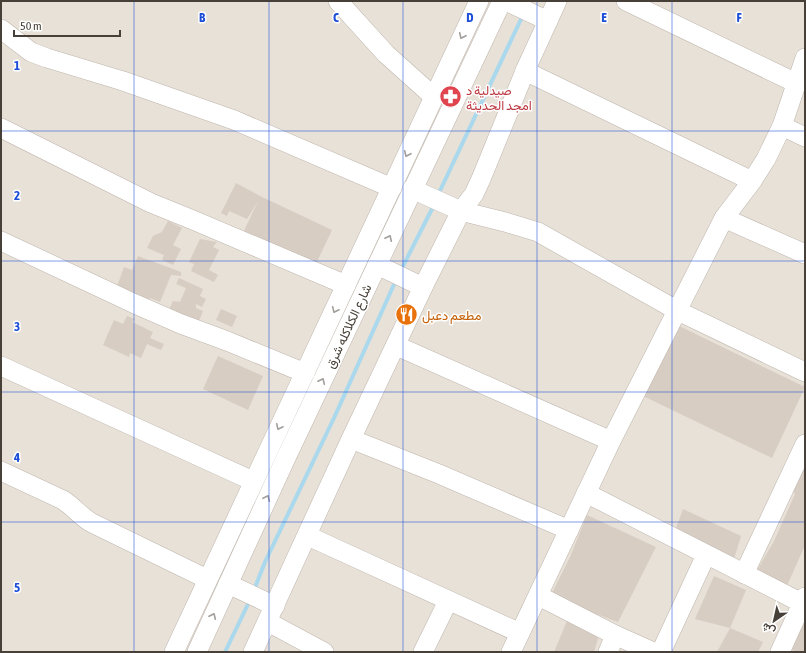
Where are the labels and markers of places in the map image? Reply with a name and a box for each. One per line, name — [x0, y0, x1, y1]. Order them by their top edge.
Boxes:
place label: صيدلية د امجد الحديثة — [466, 83, 532, 113]
pharmacy icon: صيدلية د امجد الحديثة — [438, 84, 464, 110]
restaurant icon: مطعم دعبل — [394, 302, 420, 328]
place label: مطعم دعبل — [422, 308, 481, 324]

